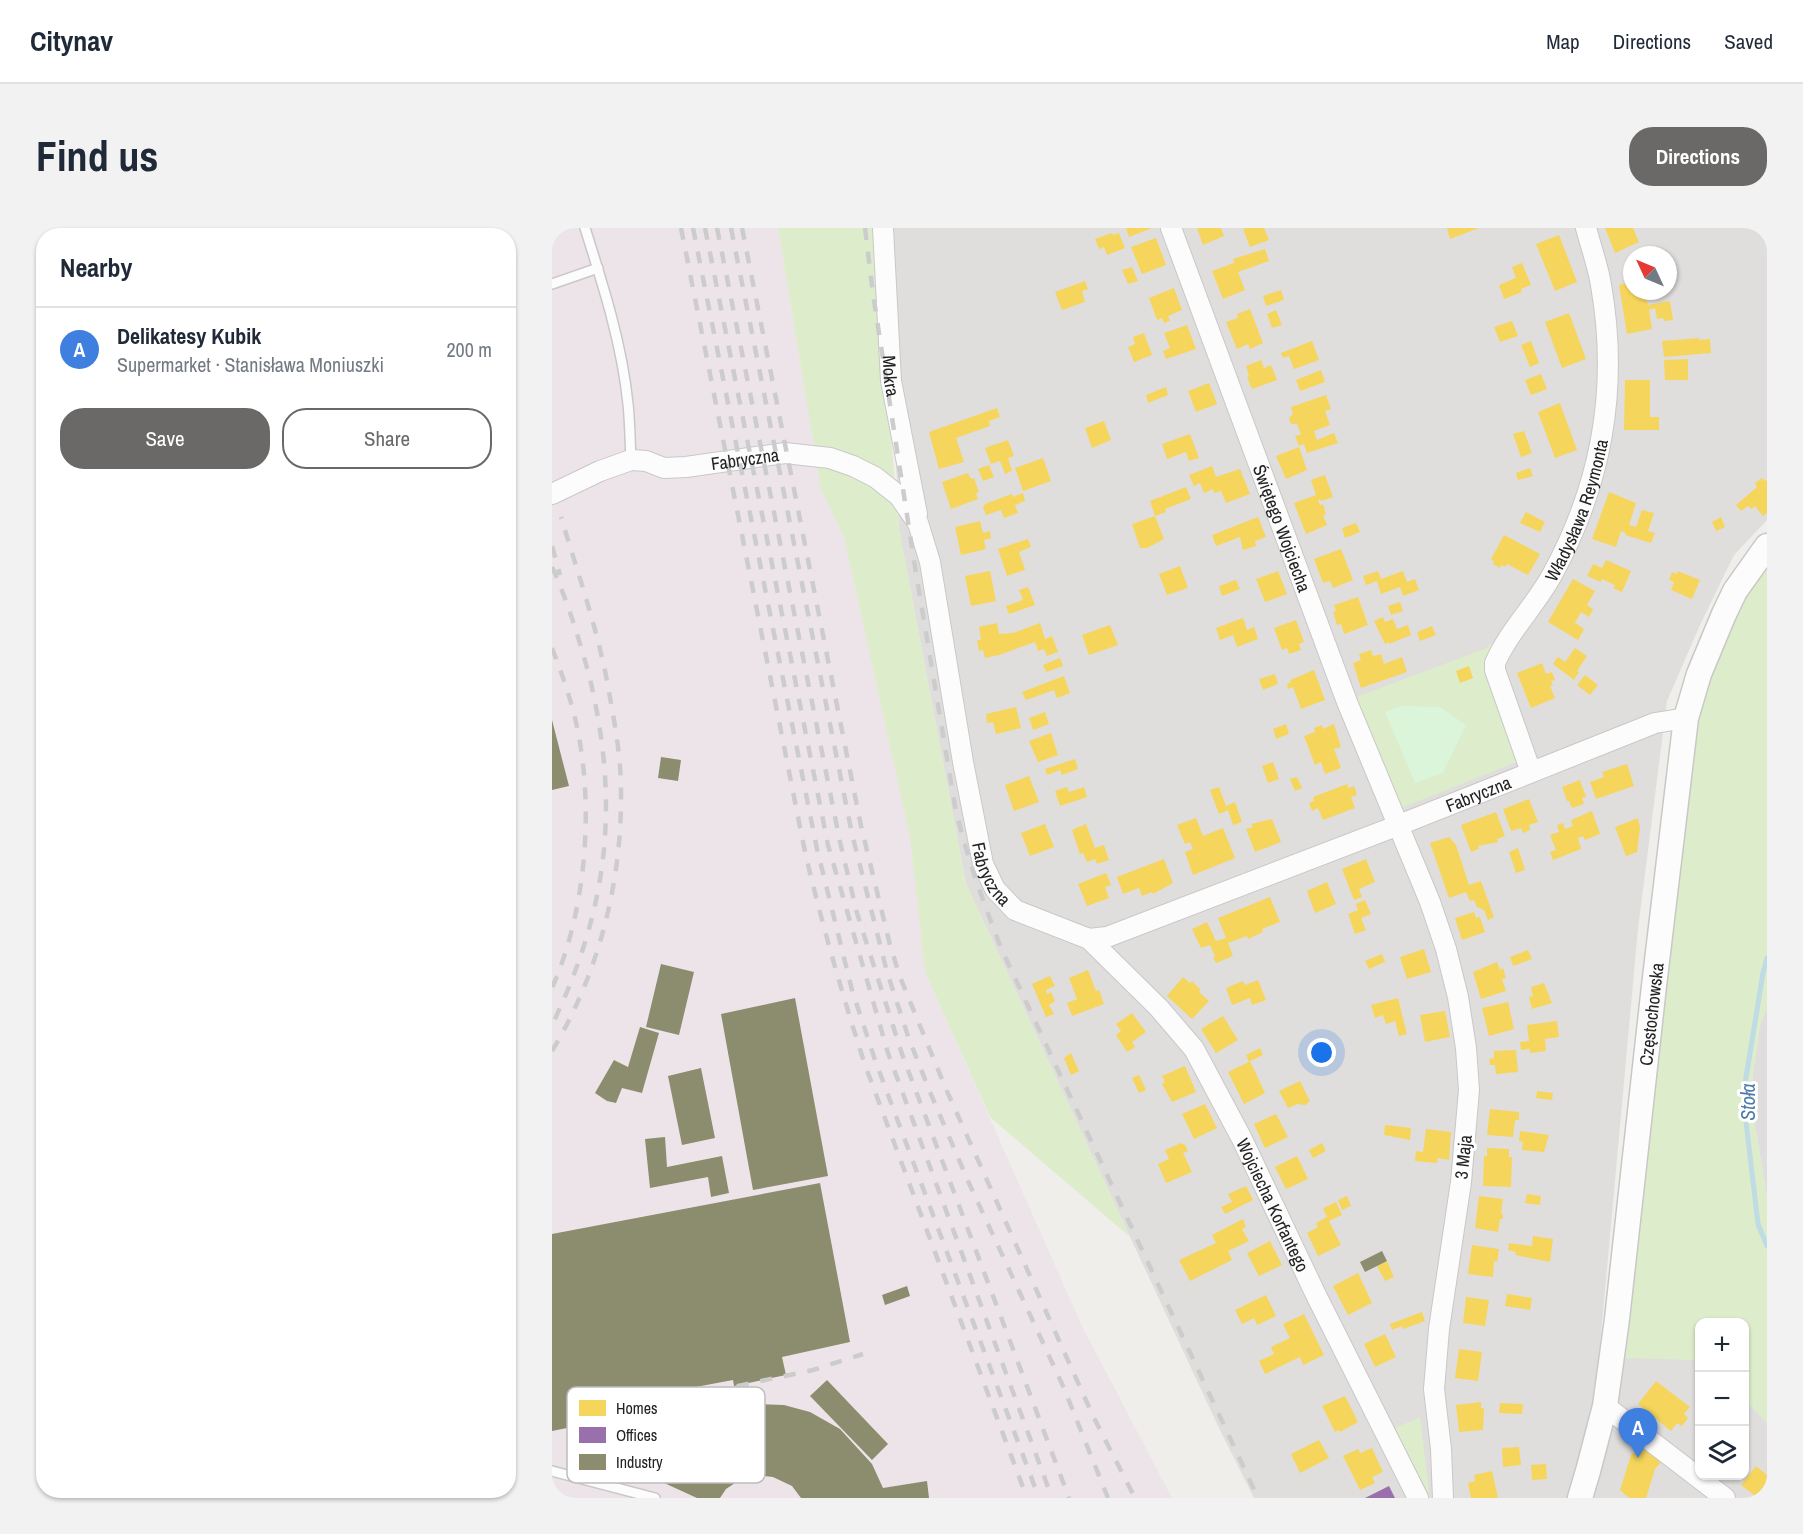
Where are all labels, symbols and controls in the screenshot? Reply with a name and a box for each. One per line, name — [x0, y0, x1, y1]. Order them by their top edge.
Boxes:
text: Citynav — [30, 22, 113, 60]
text: Map — [1546, 27, 1580, 56]
text: Directions — [1613, 27, 1691, 56]
text: Saved — [1724, 27, 1773, 56]
button: Directions — [1629, 127, 1767, 186]
text: Find us — [36, 128, 158, 184]
north arrow — [1623, 246, 1677, 300]
text: Nearby — [60, 250, 132, 285]
text: Delikatesy Kubik — [117, 321, 261, 351]
text: A — [74, 336, 85, 363]
text: 200 m — [446, 336, 492, 363]
text: Supermarket · Stanisława Moniuszki — [117, 351, 384, 378]
street label: Mokra — [877, 355, 906, 398]
button: Save — [60, 408, 270, 469]
button: Share — [282, 408, 492, 469]
street label: Władysława Reymonta — [1538, 437, 1613, 586]
street label: Fabryczna — [709, 442, 780, 476]
street label: Świętego Wojciecha — [1247, 461, 1318, 595]
street label: Fabryczna — [1442, 769, 1514, 818]
street label: Fabryczna — [967, 840, 1017, 911]
street label: Częstochowska — [1633, 961, 1669, 1067]
your location — [1307, 1038, 1336, 1067]
water label: Stoła — [1734, 1083, 1761, 1121]
street label: Wojciecha Korfantego — [1231, 1134, 1316, 1276]
street label: 3 Maja — [1448, 1134, 1478, 1180]
map controls — [1695, 1318, 1749, 1480]
button: + — [1695, 1318, 1749, 1372]
button: − — [1695, 1372, 1749, 1426]
legend — [567, 1387, 765, 1483]
text: Homes — [616, 1397, 658, 1419]
pin: A — [1618, 1408, 1658, 1458]
text: Offices — [616, 1424, 657, 1446]
button: layers — [1695, 1426, 1749, 1480]
text: Industry — [616, 1451, 663, 1473]

